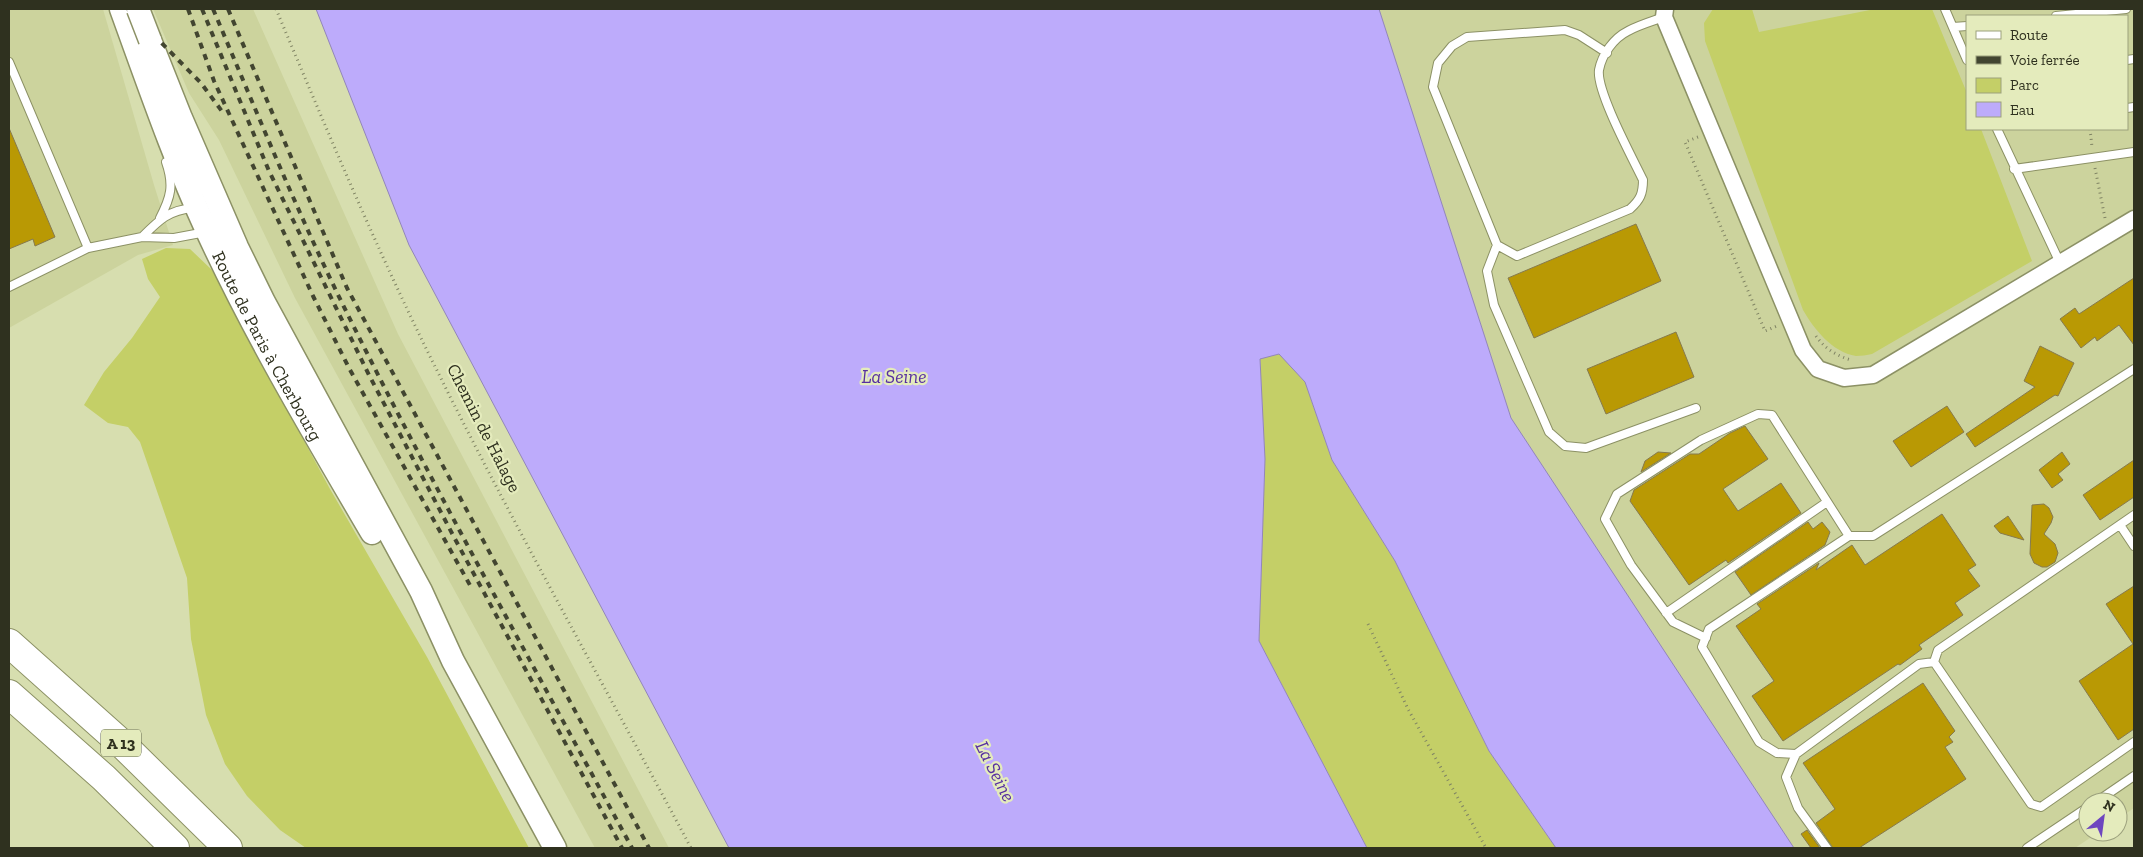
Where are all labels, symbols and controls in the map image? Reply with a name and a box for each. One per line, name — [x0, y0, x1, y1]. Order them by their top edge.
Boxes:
legend — [1966, 15, 2128, 130]
text: Route — [2010, 26, 2048, 44]
text: Voie ferrée — [2009, 51, 2080, 69]
text: Parc — [2010, 76, 2039, 94]
text: Eau — [2010, 101, 2035, 119]
street label: Route de Paris à Cherbourg — [207, 248, 327, 445]
street label: Chemin de Halage — [442, 360, 526, 496]
water label: La Seine — [861, 365, 927, 388]
road number: A 13 — [101, 730, 141, 756]
water label: La Seine — [971, 737, 1021, 805]
north arrow — [2078, 792, 2128, 842]
text: N — [2100, 796, 2118, 816]

